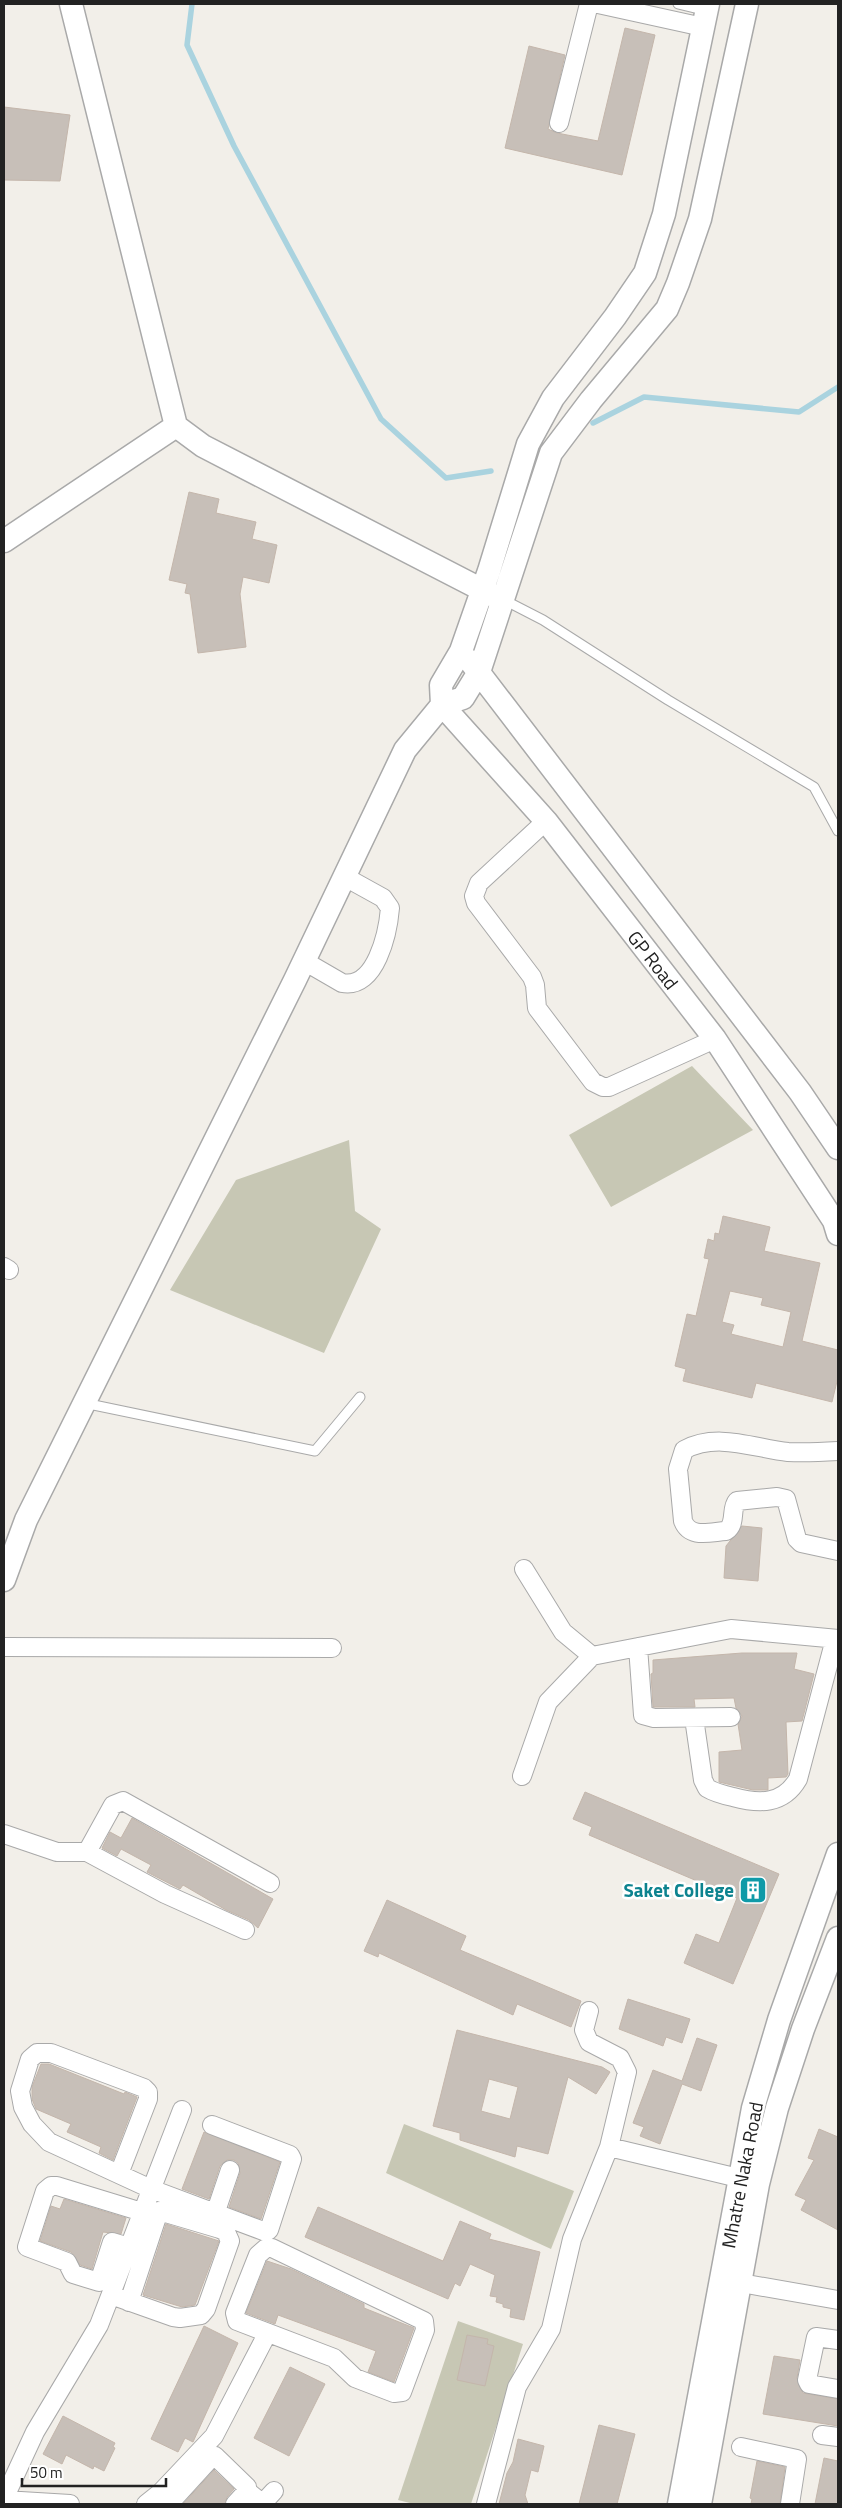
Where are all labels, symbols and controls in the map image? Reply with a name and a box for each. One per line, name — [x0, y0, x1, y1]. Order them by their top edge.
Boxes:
street label: GP Road — [621, 924, 686, 996]
place label: Saket College — [623, 1875, 734, 1904]
building icon: Saket College — [738, 1875, 768, 1905]
street label: Mhatre Naka Road — [713, 2099, 770, 2251]
scale bar — [22, 2456, 166, 2488]
text: 50 m — [30, 2461, 63, 2484]

